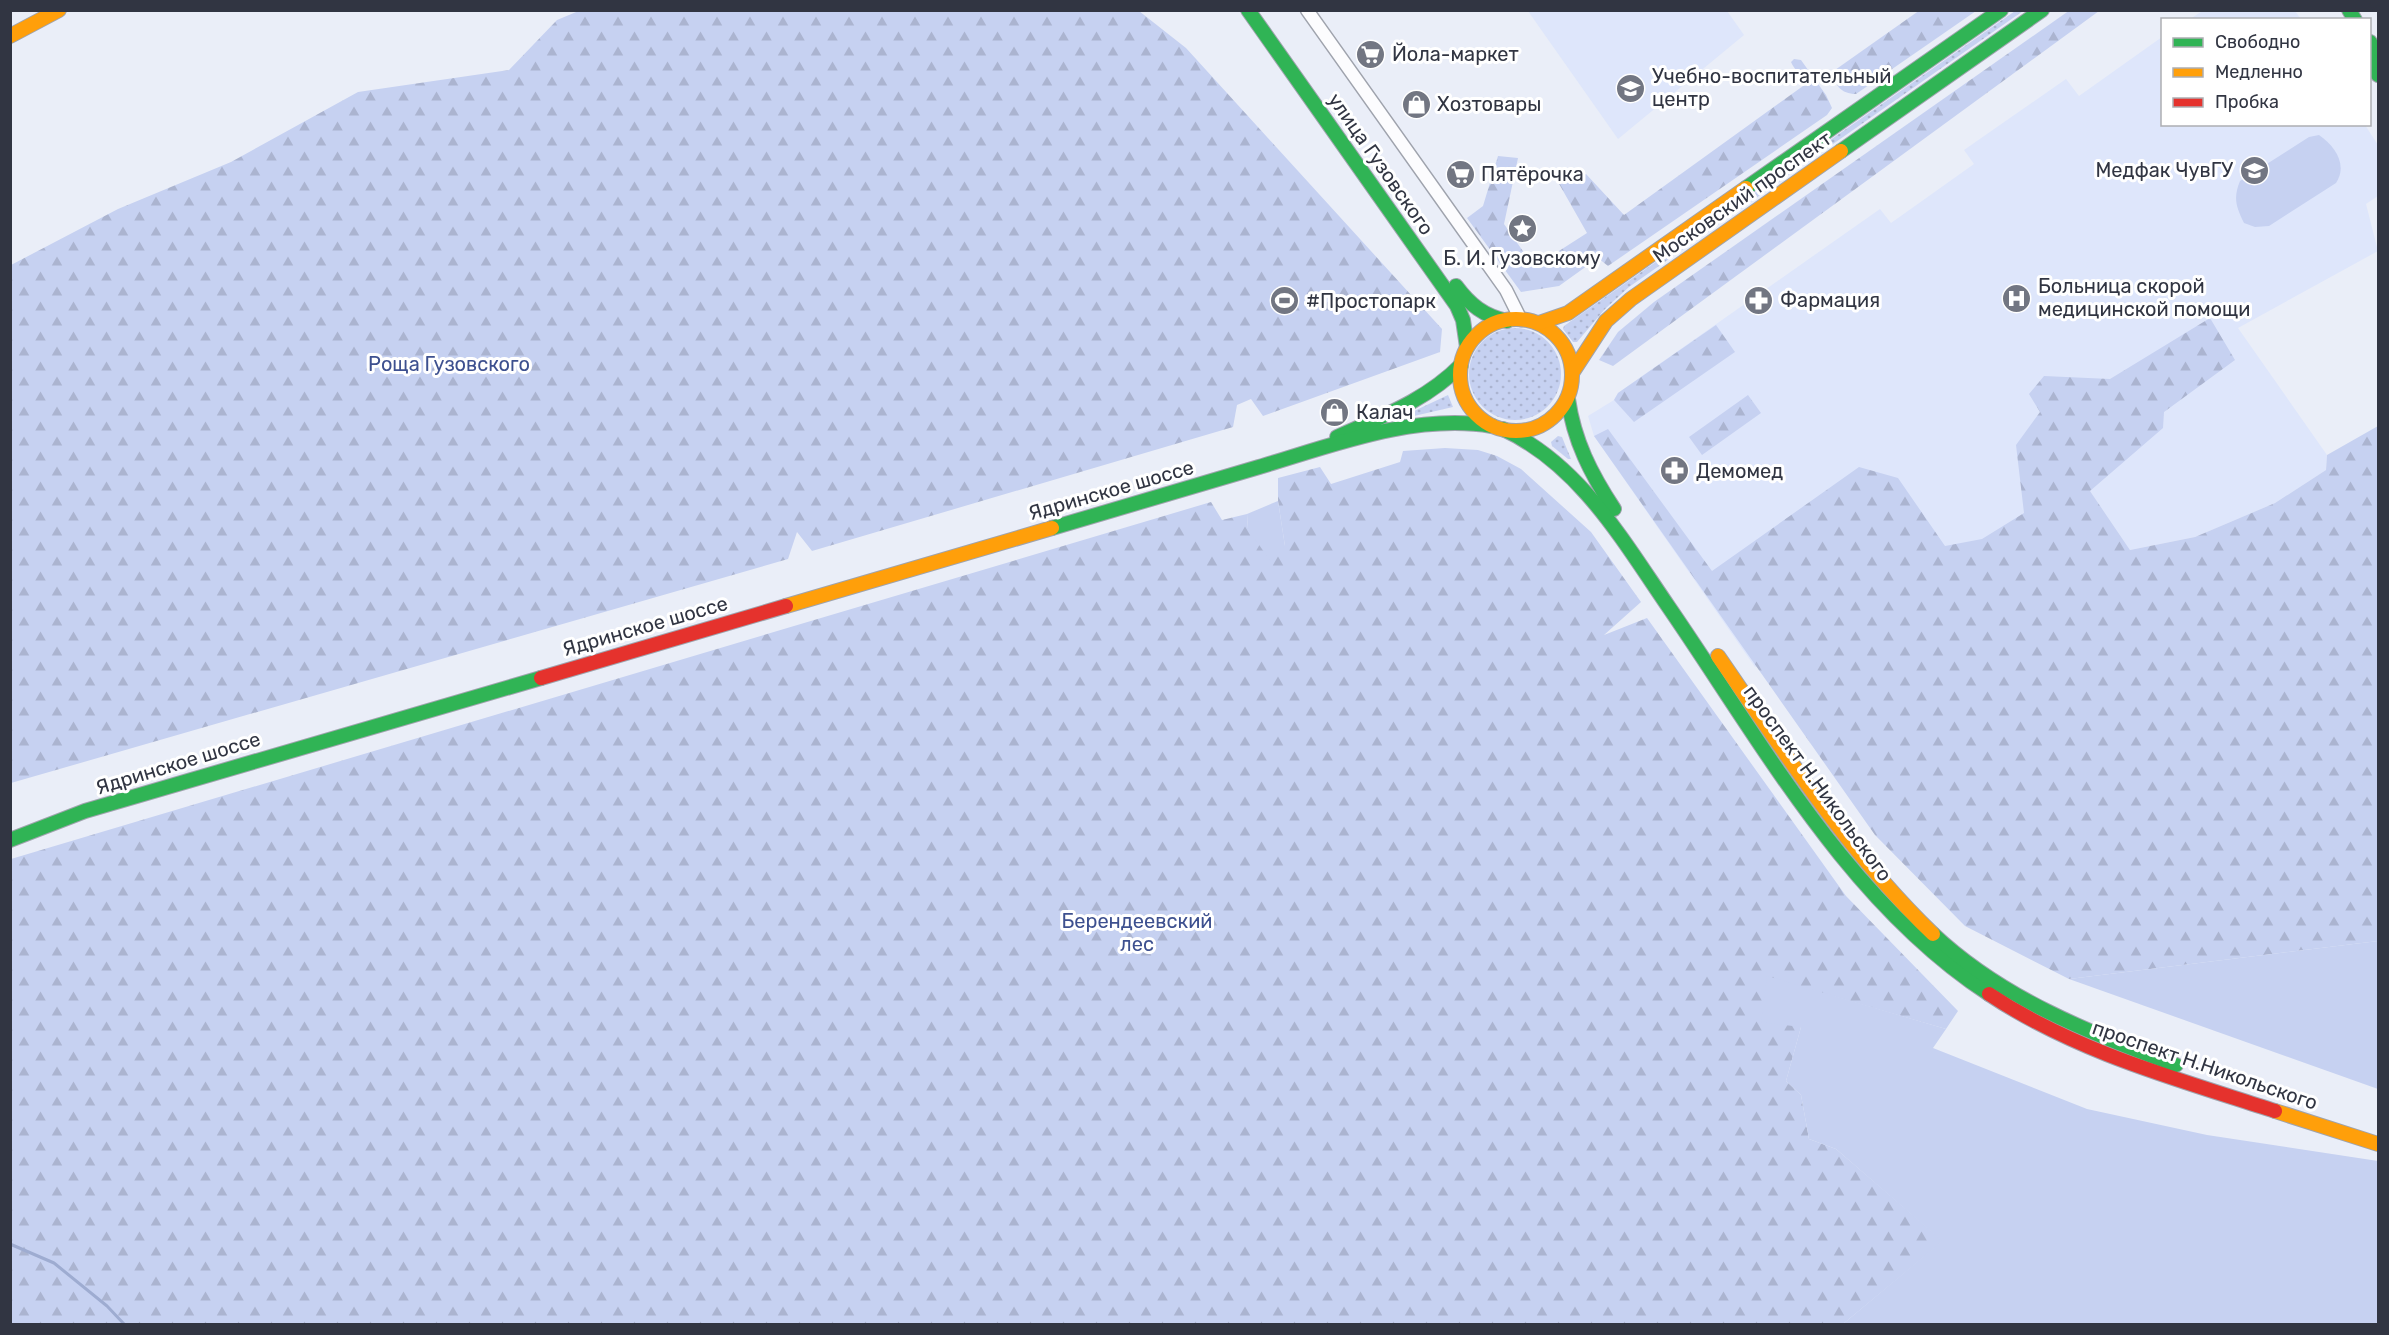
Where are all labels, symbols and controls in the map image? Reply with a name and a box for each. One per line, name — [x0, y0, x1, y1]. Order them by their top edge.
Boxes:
legend — [2161, 18, 2371, 126]
text: Свободно — [2215, 31, 2300, 53]
supermarket icon: Йола-маркет — [1355, 38, 1387, 70]
place label: Йола-маркет — [1392, 42, 1519, 66]
text: Медленно — [2215, 61, 2303, 83]
place label: Учебно-воспитательный центр — [1652, 64, 1891, 111]
school or university icon: Учебно-воспитательный центр — [1615, 72, 1647, 104]
street label: улица Гузовского — [1323, 88, 1439, 240]
shop icon: Хозтовары — [1400, 88, 1432, 120]
text: Пробка — [2215, 91, 2279, 113]
place label: Хозтовары — [1437, 92, 1541, 116]
street label: Московский проспект — [1648, 126, 1836, 268]
school or university icon: Медфак ЧувГУ — [2238, 154, 2270, 186]
supermarket icon: Пятёрочка — [1444, 158, 1476, 190]
place label: Медфак ЧувГУ — [2095, 158, 2233, 182]
place label: Пятёрочка — [1481, 162, 1584, 186]
place icon: Б. И. Гузовскому — [1506, 212, 1538, 244]
place label: Б. И. Гузовскому — [1443, 246, 1601, 270]
place label: Больница скорой медицинской помощи — [2038, 274, 2250, 321]
hospital icon: Больница скорой медицинской помощи — [2001, 282, 2033, 314]
pharmacy icon: Фармация — [1743, 284, 1775, 316]
sports icon: #Простопарк — [1269, 285, 1301, 317]
place label: Фармация — [1780, 288, 1880, 312]
place label: #Простопарк — [1306, 289, 1436, 313]
park label: Роща Гузовского — [368, 352, 530, 376]
shop icon: Калач — [1319, 396, 1351, 428]
place label: Калач — [1356, 400, 1413, 424]
street label: Ядринское шоссе — [1026, 455, 1196, 525]
pharmacy icon: Демомед — [1659, 455, 1691, 487]
place label: Демомед — [1696, 459, 1783, 483]
street label: Ядринское шоссе — [560, 591, 730, 661]
street label: проспект Н.Никольского — [1739, 680, 1897, 886]
street label: Ядринское шоссе — [93, 727, 263, 799]
park label: Берендеевский лес — [1061, 909, 1213, 956]
street label: проспект Н.Никольского — [2089, 1015, 2321, 1115]

